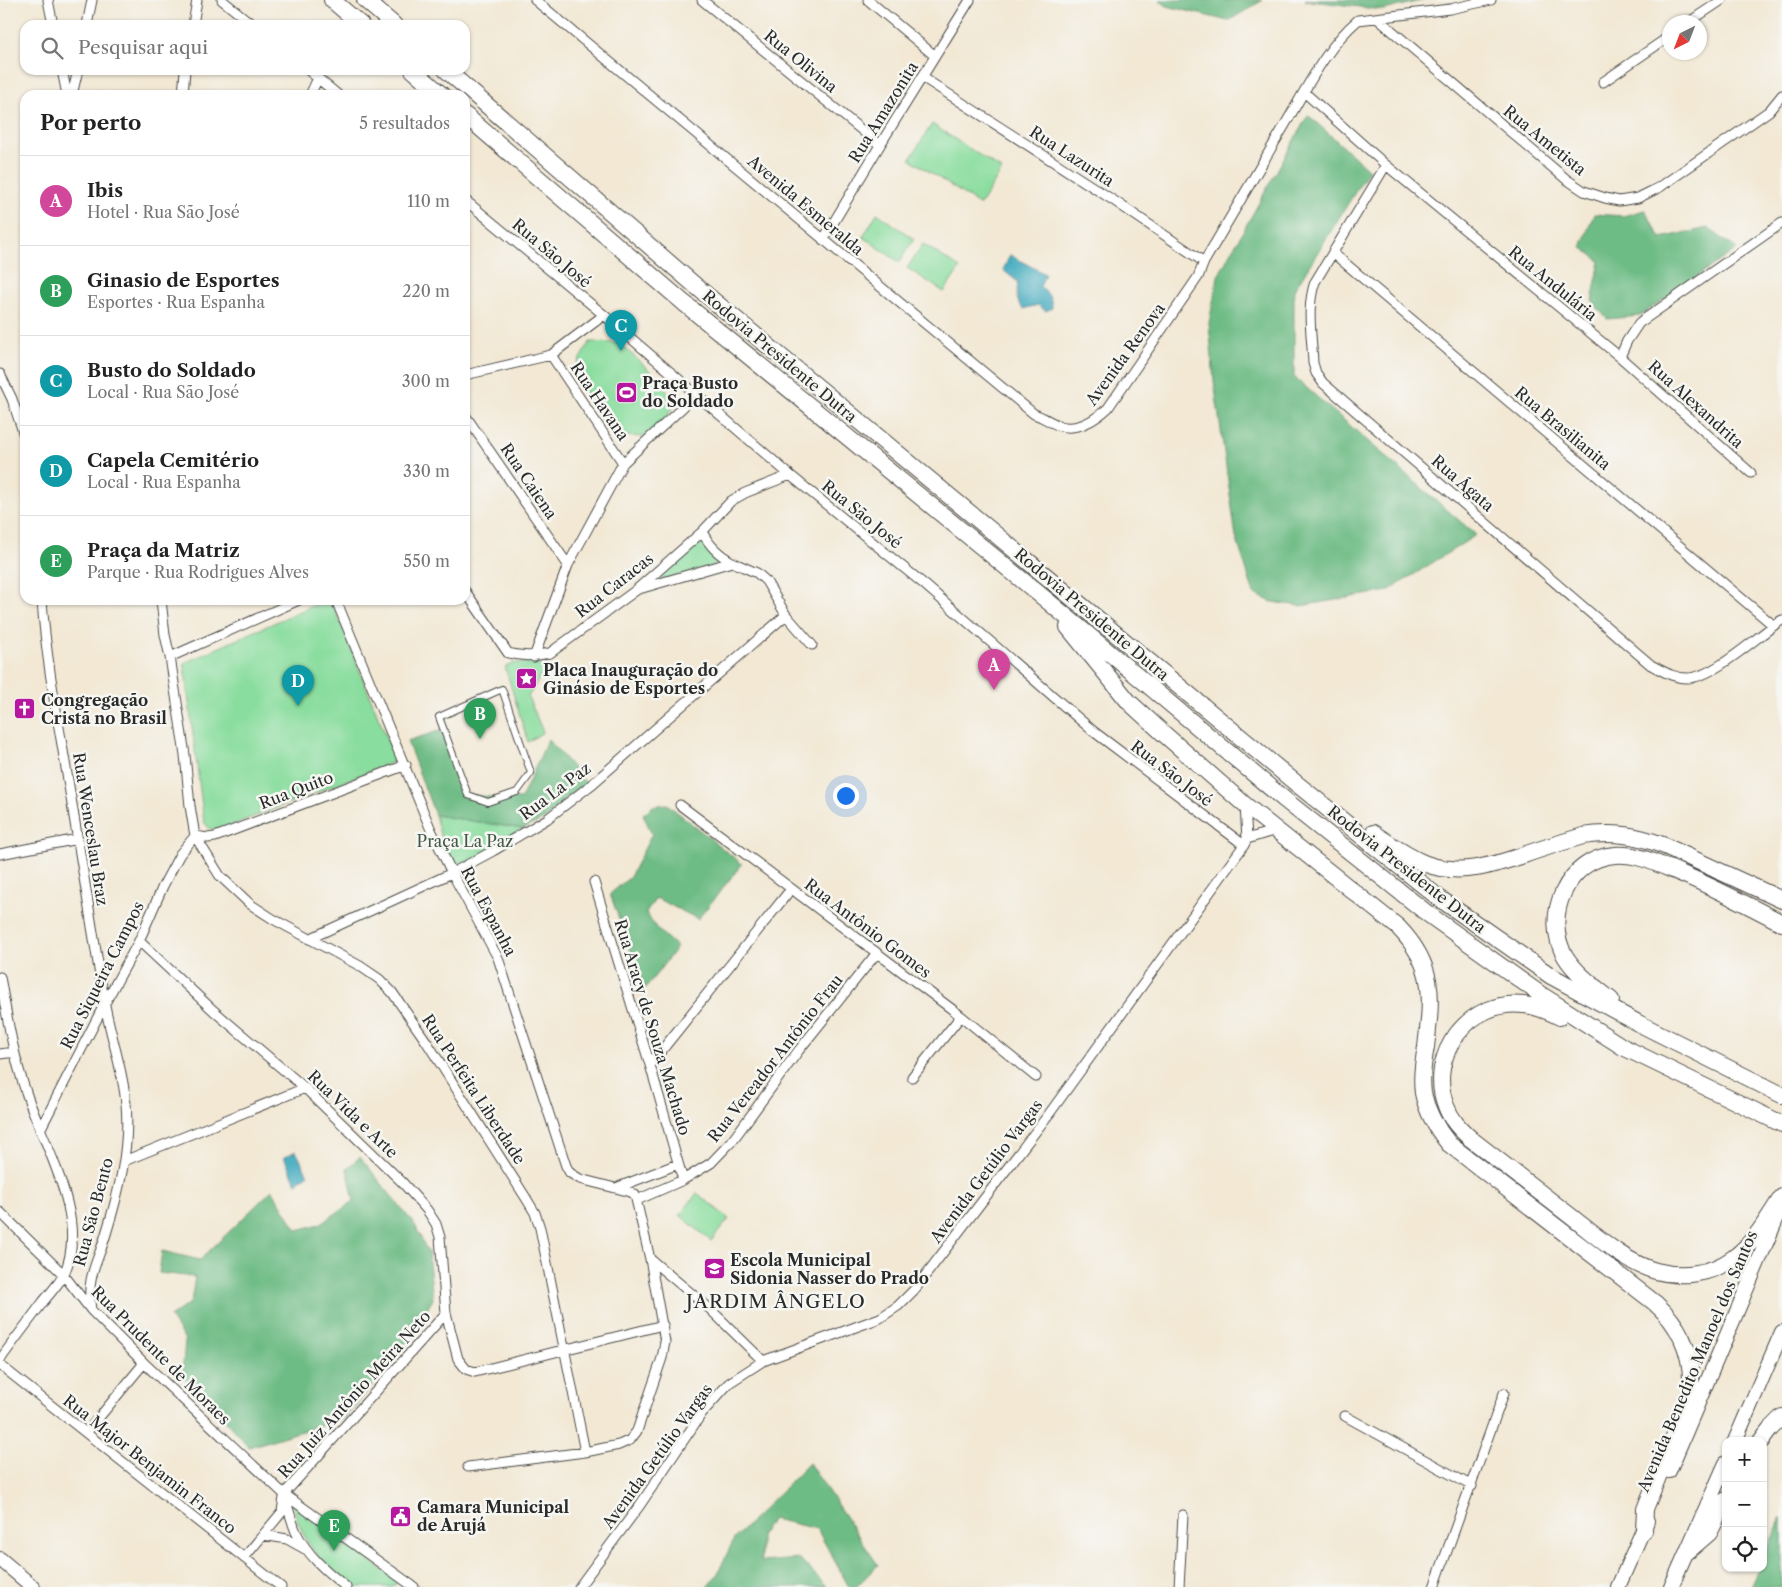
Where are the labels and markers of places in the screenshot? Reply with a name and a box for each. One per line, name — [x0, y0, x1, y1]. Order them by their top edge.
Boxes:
pin: C — [605, 310, 637, 351]
place label: Praça Busto do Soldado — [642, 373, 738, 411]
sports icon: Praça Busto do Soldado — [614, 380, 638, 404]
pin: A — [978, 649, 1010, 690]
place label: Placa Inauguração do Ginásio de Esportes — [543, 660, 718, 698]
pin: D — [282, 665, 314, 706]
place icon: Placa Inauguração do Ginásio de Esportes — [515, 667, 539, 691]
place label: Congregação Cristã no Brasil — [41, 690, 167, 728]
church icon: Congregação Cristã no Brasil — [13, 697, 37, 721]
pin: B — [464, 698, 496, 739]
place label: Escola Municipal Sidonia Nasser do Prado — [730, 1250, 929, 1288]
school or university icon: Escola Municipal Sidonia Nasser do Prado — [702, 1257, 726, 1281]
place label: Camara Municipal de Arujá — [417, 1497, 570, 1535]
public building icon: Camara Municipal de Arujá — [389, 1504, 413, 1528]
pin: E — [318, 1510, 350, 1551]

